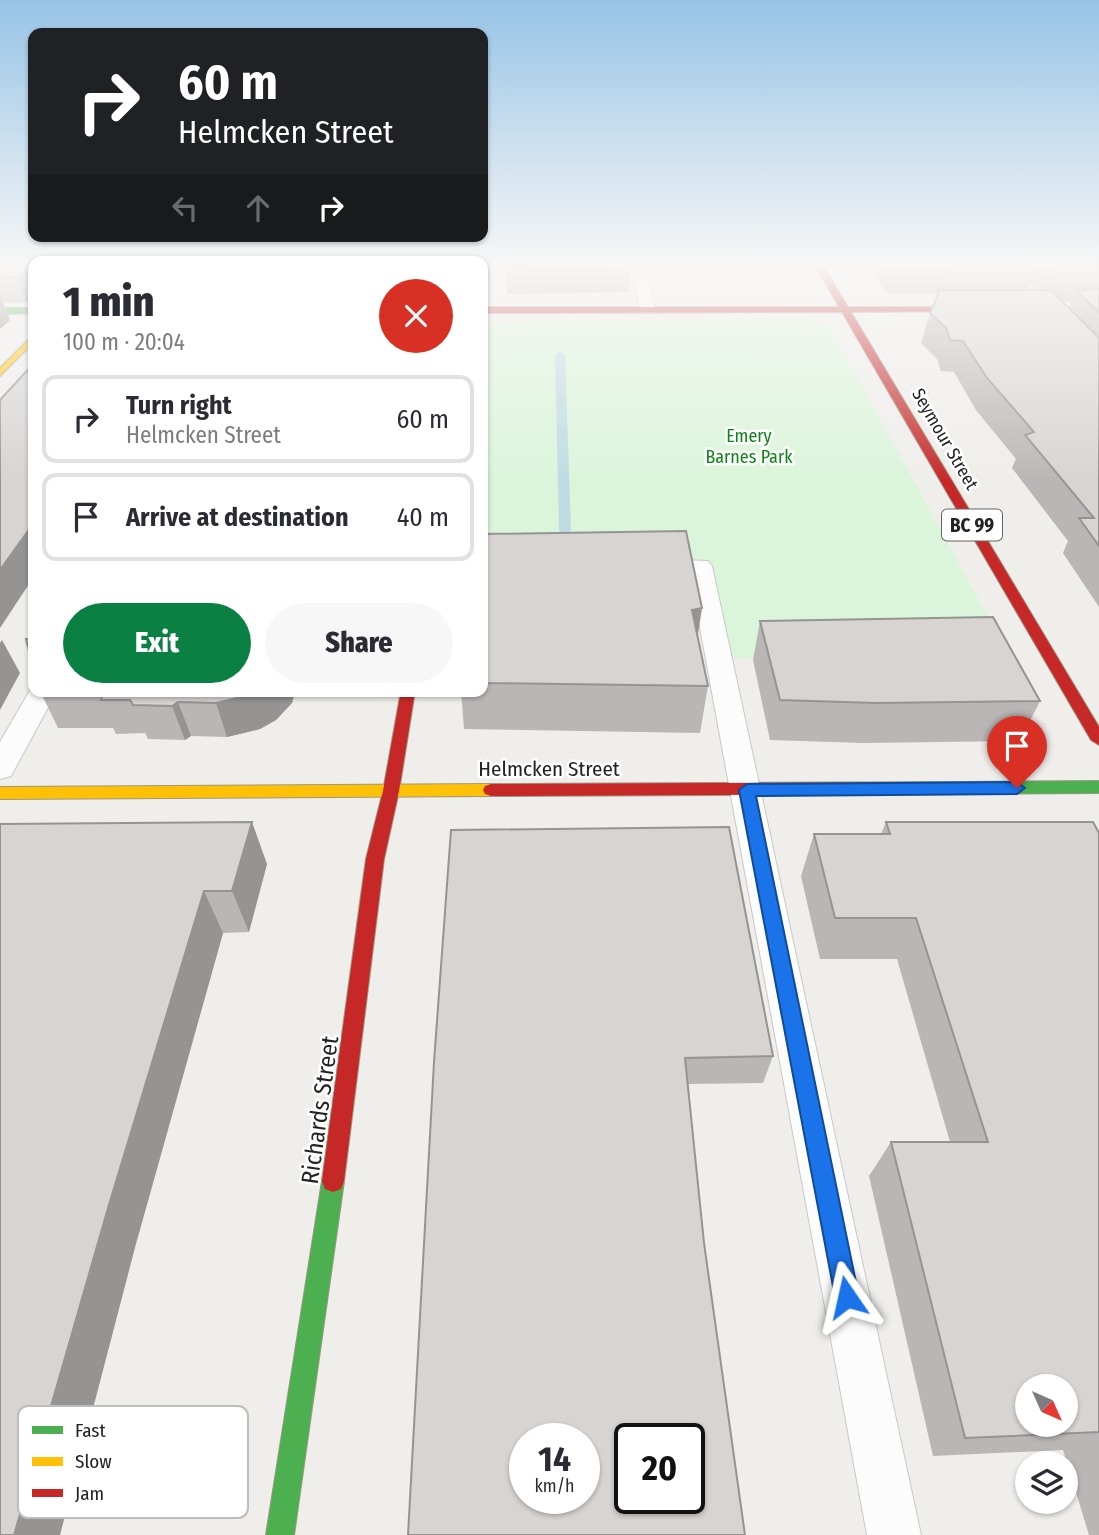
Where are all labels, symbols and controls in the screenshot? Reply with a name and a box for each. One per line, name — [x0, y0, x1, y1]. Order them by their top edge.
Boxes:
text: 60 m — [178, 53, 278, 112]
icon: right — [63, 56, 154, 147]
text: Helmcken Street — [178, 113, 393, 151]
icon: left — [166, 189, 204, 227]
icon: ahead — [239, 189, 277, 227]
icon: right — [312, 189, 350, 227]
text: 1 min — [63, 277, 154, 327]
button: close — [379, 279, 453, 353]
text: 100 m · 20:04 — [63, 328, 185, 356]
street label: Seymour Street — [907, 384, 983, 494]
text: Turn right — [126, 390, 232, 421]
icon: right — [67, 400, 105, 438]
text: 60 m — [396, 404, 449, 435]
text: Helmcken Street — [126, 421, 281, 449]
park label: Emery Barnes Park — [705, 425, 793, 468]
icon: arrive — [67, 498, 105, 536]
text: Arrive at destination — [126, 502, 349, 533]
text: 40 m — [397, 502, 449, 533]
road number: BC 99 — [942, 510, 1002, 540]
button: Exit — [63, 603, 251, 683]
button: Share — [265, 603, 453, 683]
pin — [987, 716, 1047, 788]
icon: arrive — [998, 727, 1036, 765]
street label: Helmcken Street — [478, 756, 620, 782]
street label: Richards Street — [296, 1034, 344, 1186]
position arrow — [810, 1260, 884, 1334]
north arrow — [1015, 1374, 1078, 1437]
map controls — [1015, 1374, 1078, 1514]
legend — [18, 1406, 248, 1518]
text: Fast — [75, 1419, 106, 1442]
speed limit sign: 20 — [614, 1423, 705, 1514]
text: 14 — [538, 1438, 571, 1480]
text: Slow — [75, 1450, 112, 1473]
button: layers — [1015, 1451, 1078, 1514]
text: km/h — [534, 1475, 575, 1497]
text: Jam — [75, 1482, 104, 1505]

